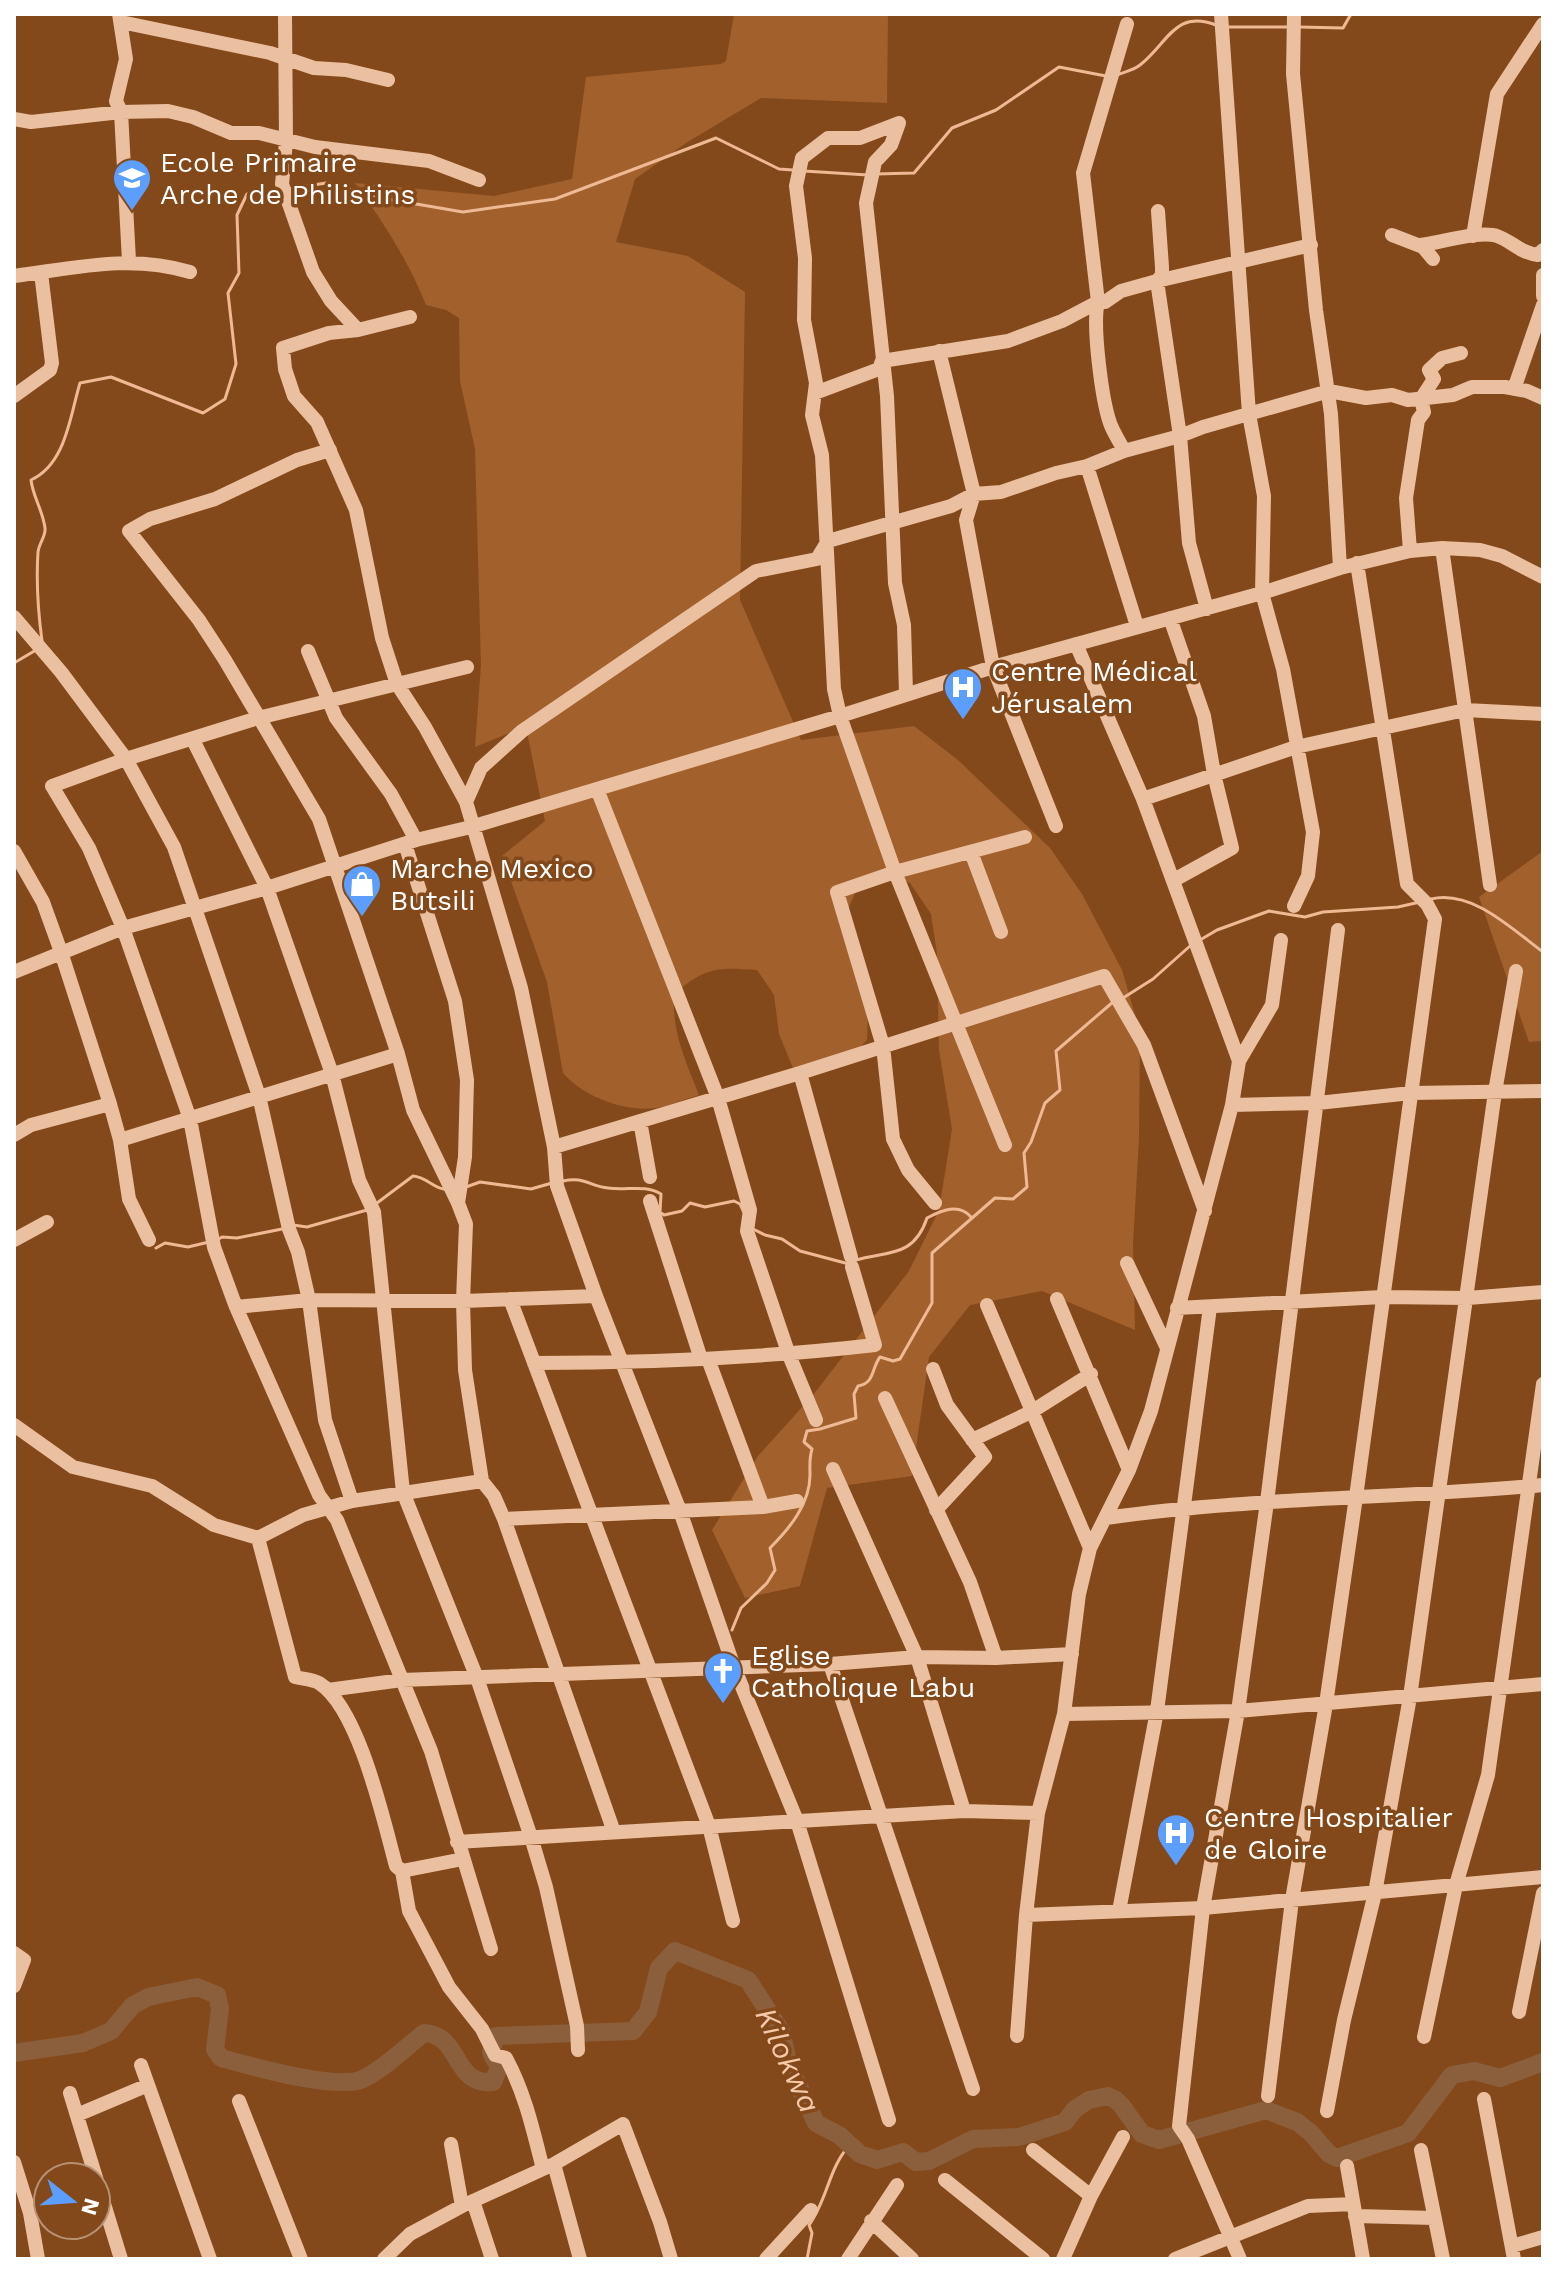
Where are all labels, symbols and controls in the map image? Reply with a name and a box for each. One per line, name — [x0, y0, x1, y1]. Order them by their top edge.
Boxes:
place label: Ecole Primaire Arche de Philistins — [160, 146, 415, 211]
school or university icon: Ecole Primaire Arche de Philistins — [111, 157, 153, 212]
place label: Centre Médical Jérusalem — [991, 655, 1197, 720]
hospital icon: Centre Médical Jérusalem — [942, 666, 984, 721]
place label: Marche Mexico Butsili — [390, 852, 593, 917]
shop icon: Marche Mexico Butsili — [341, 863, 383, 918]
place label: Eglise Catholique Labu — [751, 1639, 975, 1704]
church icon: Eglise Catholique Labu — [702, 1650, 744, 1705]
place label: Centre Hospitalier de Gloire — [1204, 1801, 1453, 1866]
hospital icon: Centre Hospitalier de Gloire — [1155, 1812, 1197, 1867]
water label: Kilokwa — [748, 2002, 828, 2118]
north arrow — [32, 2161, 112, 2241]
text: N — [76, 2195, 105, 2218]

